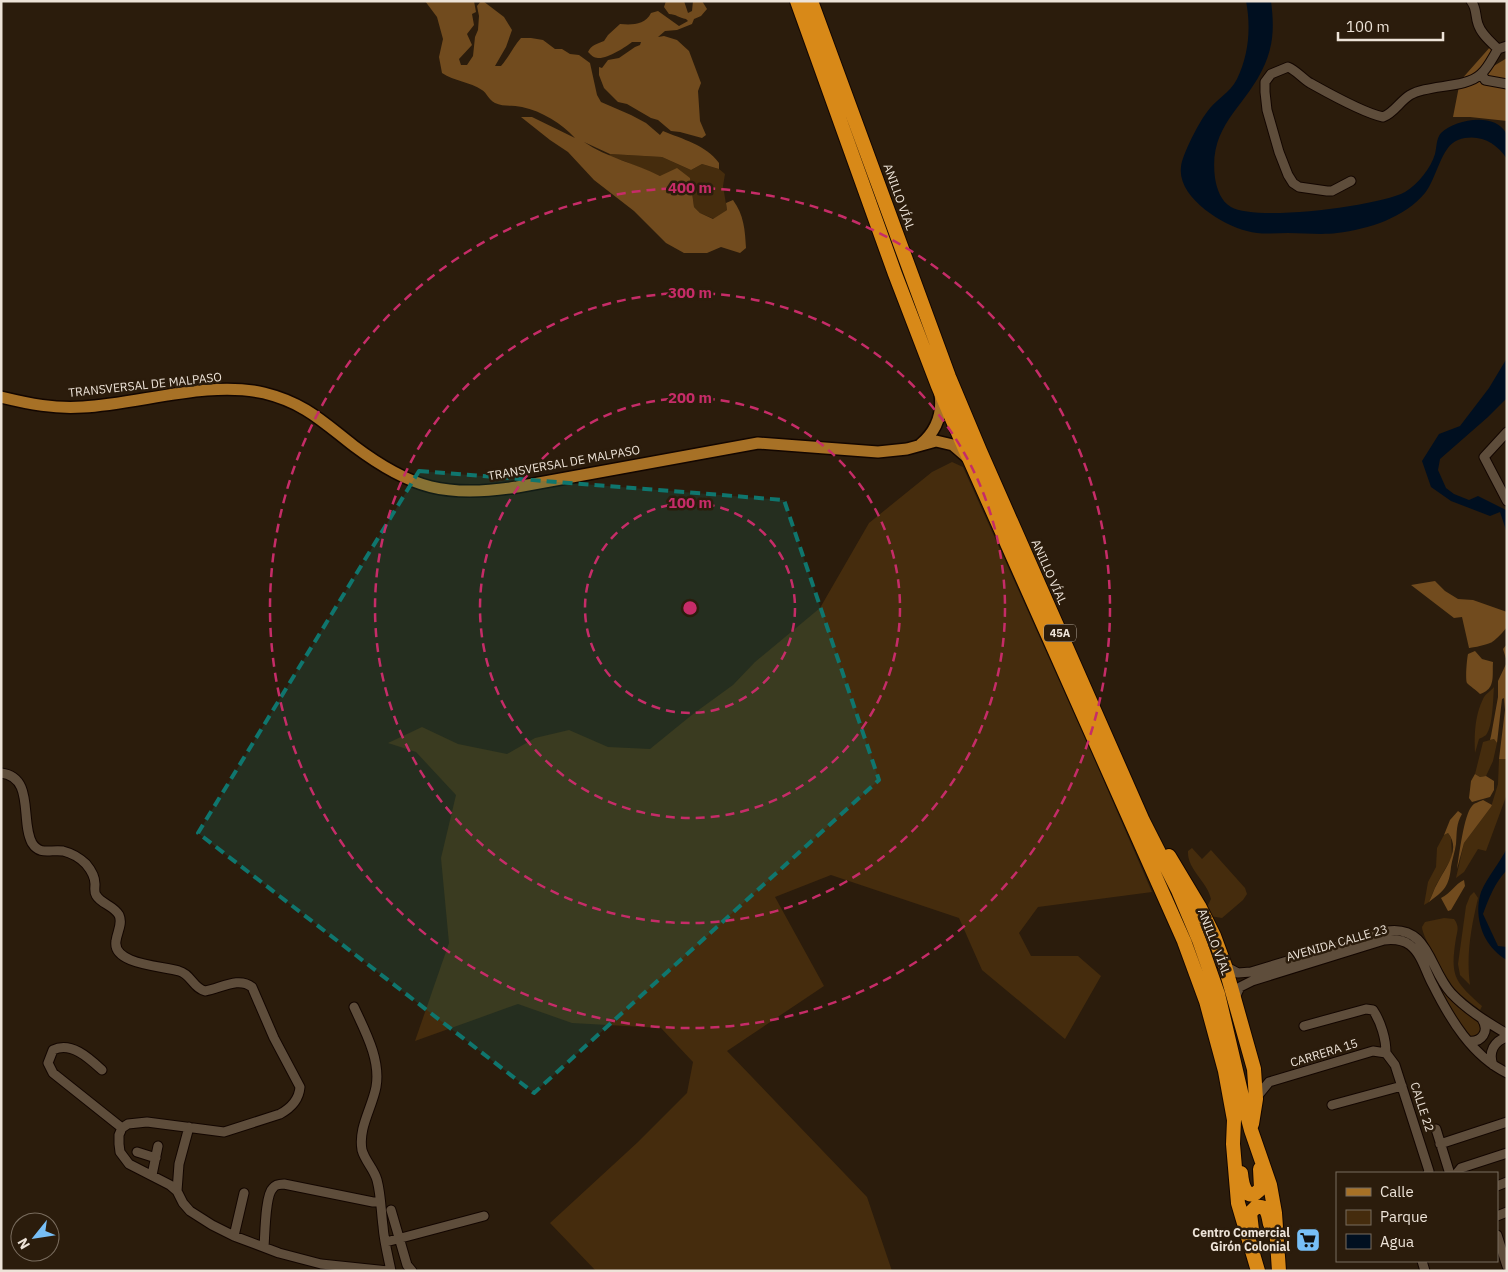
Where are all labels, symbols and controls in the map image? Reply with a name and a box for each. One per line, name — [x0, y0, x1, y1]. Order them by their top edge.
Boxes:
scale bar — [1338, 10, 1443, 42]
text: 100 m — [1346, 17, 1390, 36]
street label: ANILLO VÍAL — [880, 161, 918, 232]
text: 400 m — [668, 178, 712, 197]
text: 300 m — [668, 283, 712, 302]
street label: TRANSVERSAL DE MALPASO — [67, 369, 223, 400]
text: 200 m — [668, 388, 712, 407]
street label: TRANSVERSAL DE MALPASO — [487, 442, 641, 483]
text: 100 m — [668, 493, 712, 512]
street label: ANILLO VÍAL — [1028, 537, 1070, 607]
centre of rings — [681, 599, 699, 617]
road number: 45A — [1044, 624, 1076, 641]
street label: ANILLO VÍAL — [1195, 907, 1234, 977]
street label: AVENIDA CALLE 23 — [1285, 921, 1389, 964]
street label: CARRERA 15 — [1288, 1035, 1360, 1070]
street label: CALLE 22 — [1407, 1080, 1438, 1134]
legend — [1336, 1172, 1498, 1262]
text: Calle — [1380, 1182, 1414, 1201]
text: Parque — [1380, 1207, 1428, 1226]
north arrow — [10, 1212, 60, 1262]
place label: Centro Comercial Girón Colonial — [1192, 1225, 1290, 1254]
supermarket icon: Centro Comercial Girón Colonial — [1295, 1227, 1321, 1253]
text: Agua — [1380, 1232, 1414, 1251]
text: N — [13, 1235, 34, 1252]

